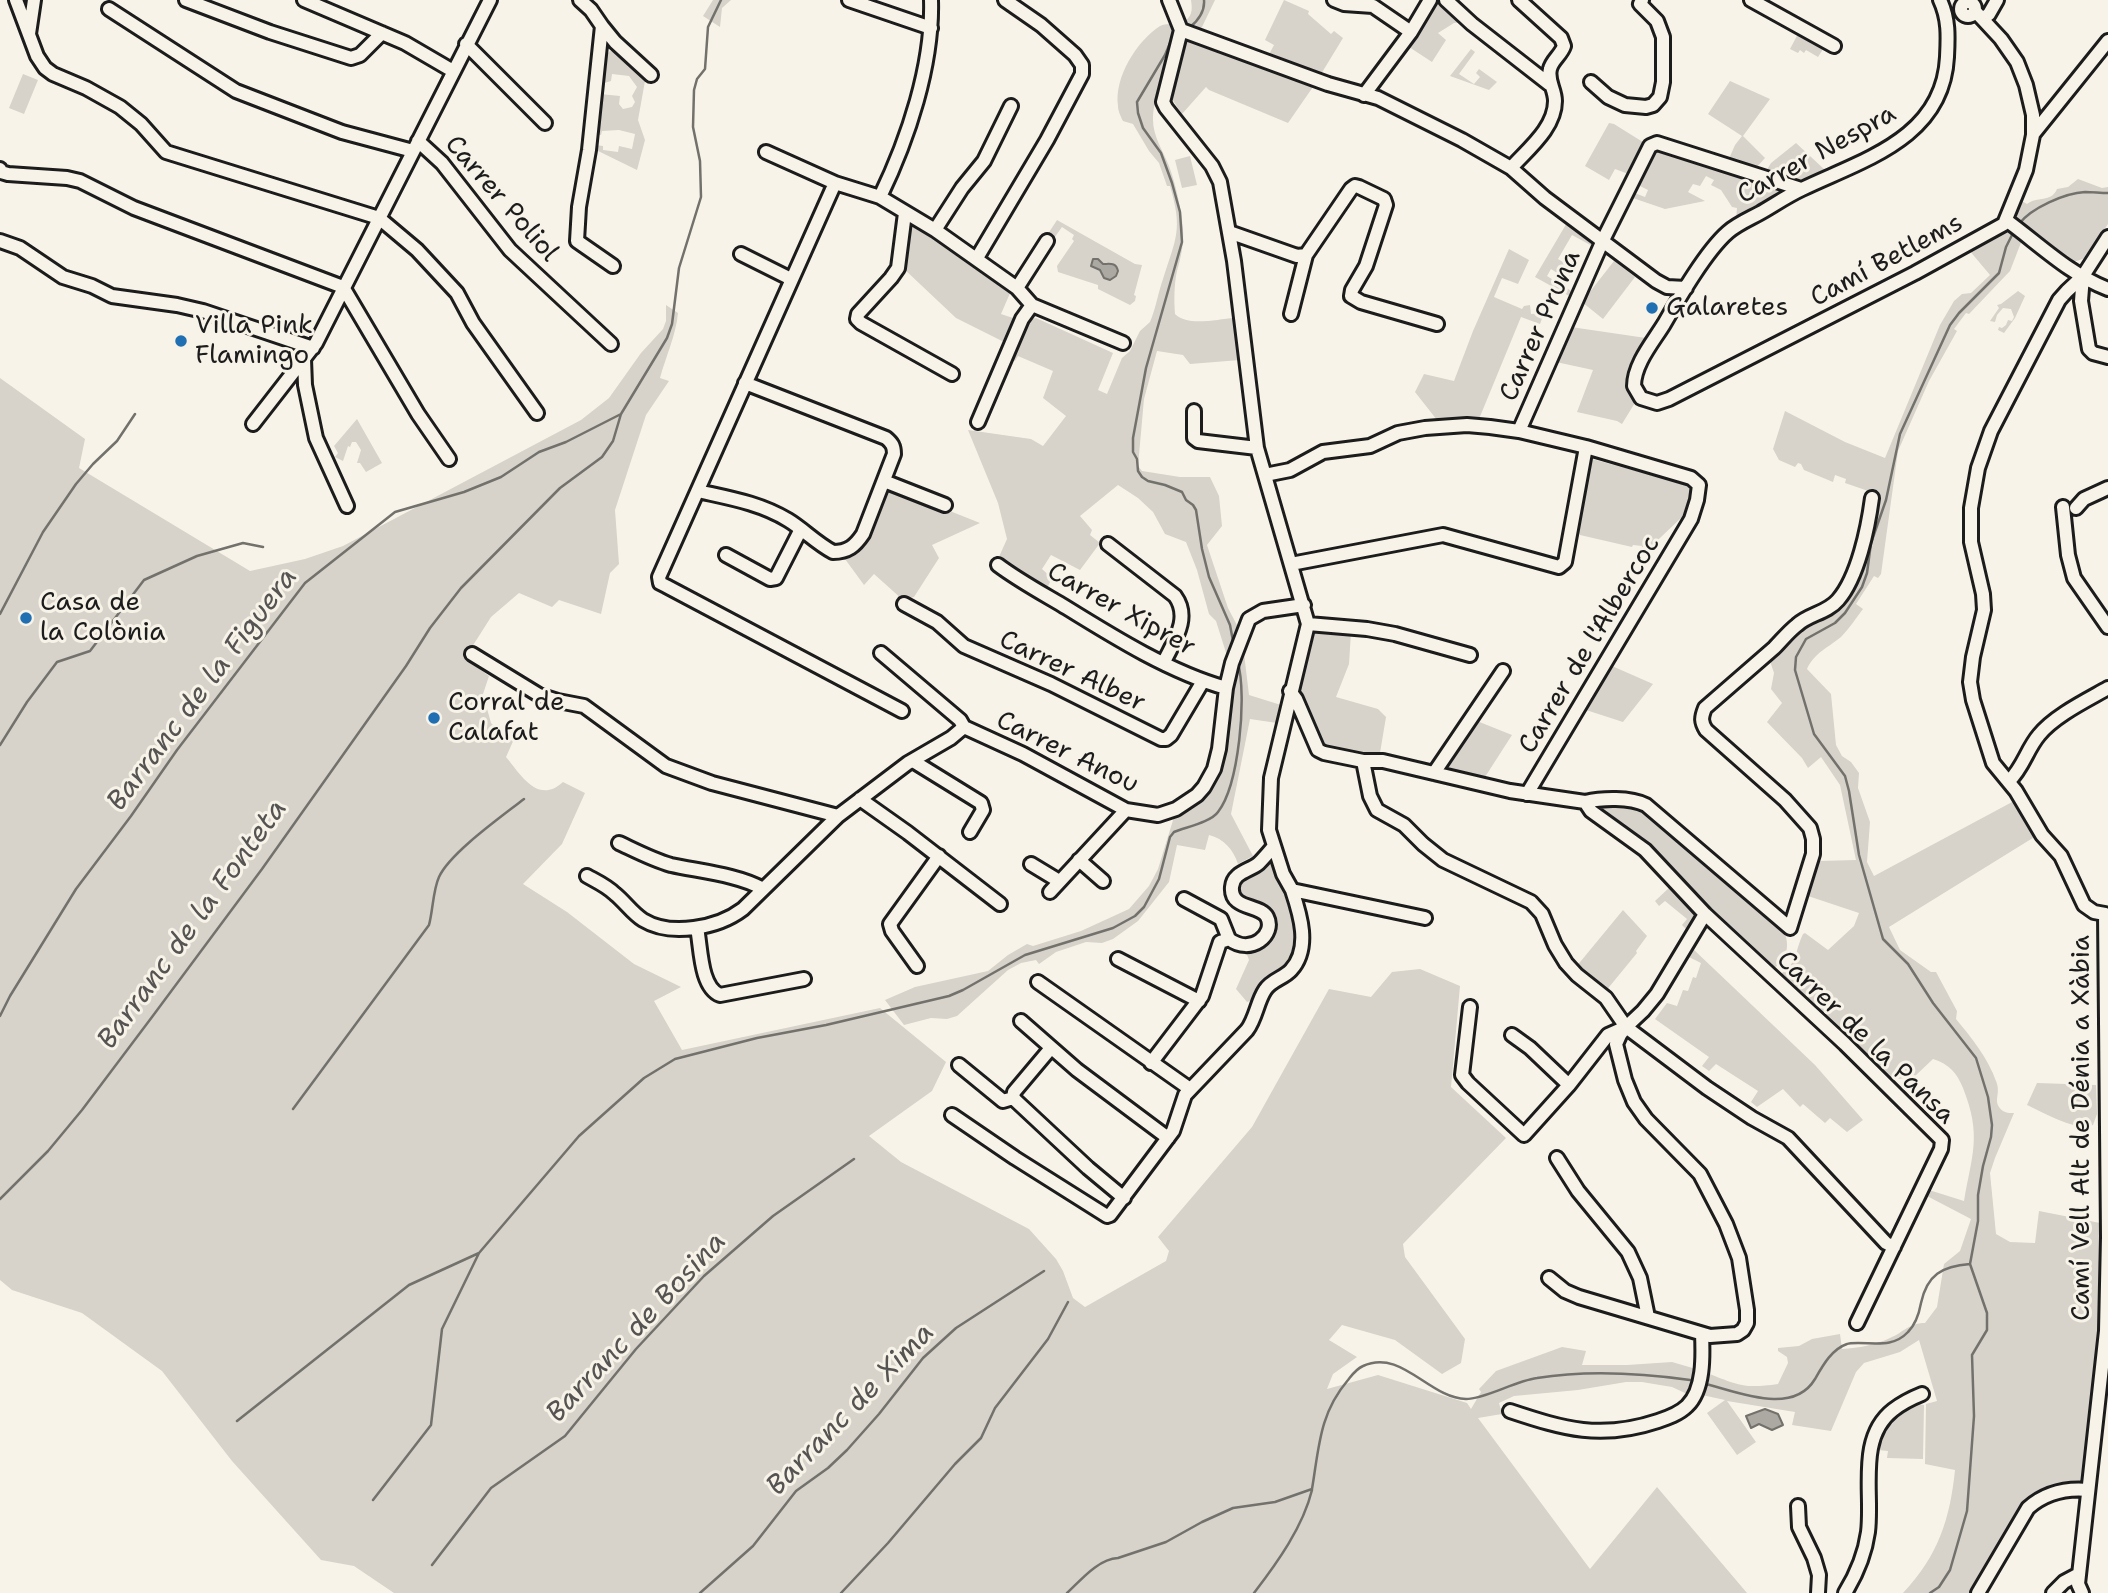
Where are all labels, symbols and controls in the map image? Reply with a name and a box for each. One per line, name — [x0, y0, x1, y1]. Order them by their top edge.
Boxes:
street label: Carrer Nespra — [1732, 99, 1902, 211]
street label: Carrer Poliol — [438, 129, 564, 269]
street label: Camí Betlems — [1806, 208, 1968, 314]
street label: Carrer Pruna — [1494, 246, 1588, 406]
place label: Galaretes — [1666, 292, 1788, 324]
marker: Galaretes — [1644, 300, 1660, 316]
place label: Villa Pink Flamingo — [195, 310, 313, 372]
marker: Villa Pink Flamingo — [173, 333, 189, 349]
street label: Carrer de l'Albercoc — [1513, 531, 1667, 759]
street label: Carrer Xiprer — [1041, 556, 1201, 664]
water label: Barranc de la Figuera — [101, 562, 305, 818]
place label: Casa de la Colònia — [40, 587, 166, 648]
marker: Casa de la Colònia — [18, 610, 34, 626]
street label: Carrer Alber — [994, 625, 1150, 719]
place label: Corral de Calafat — [448, 687, 565, 748]
street label: Carrer Anou — [991, 705, 1143, 801]
marker: Corral de Calafat — [426, 710, 442, 726]
water label: Barranc de la Fonteta — [91, 794, 295, 1056]
street label: Camí Vell Alt de Dénia a Xàbia — [2066, 935, 2098, 1321]
street label: Carrer de la Pansa — [1769, 945, 1961, 1131]
water label: Barranc de Bosina — [540, 1226, 734, 1430]
water label: Barranc de Xima — [760, 1317, 942, 1503]

